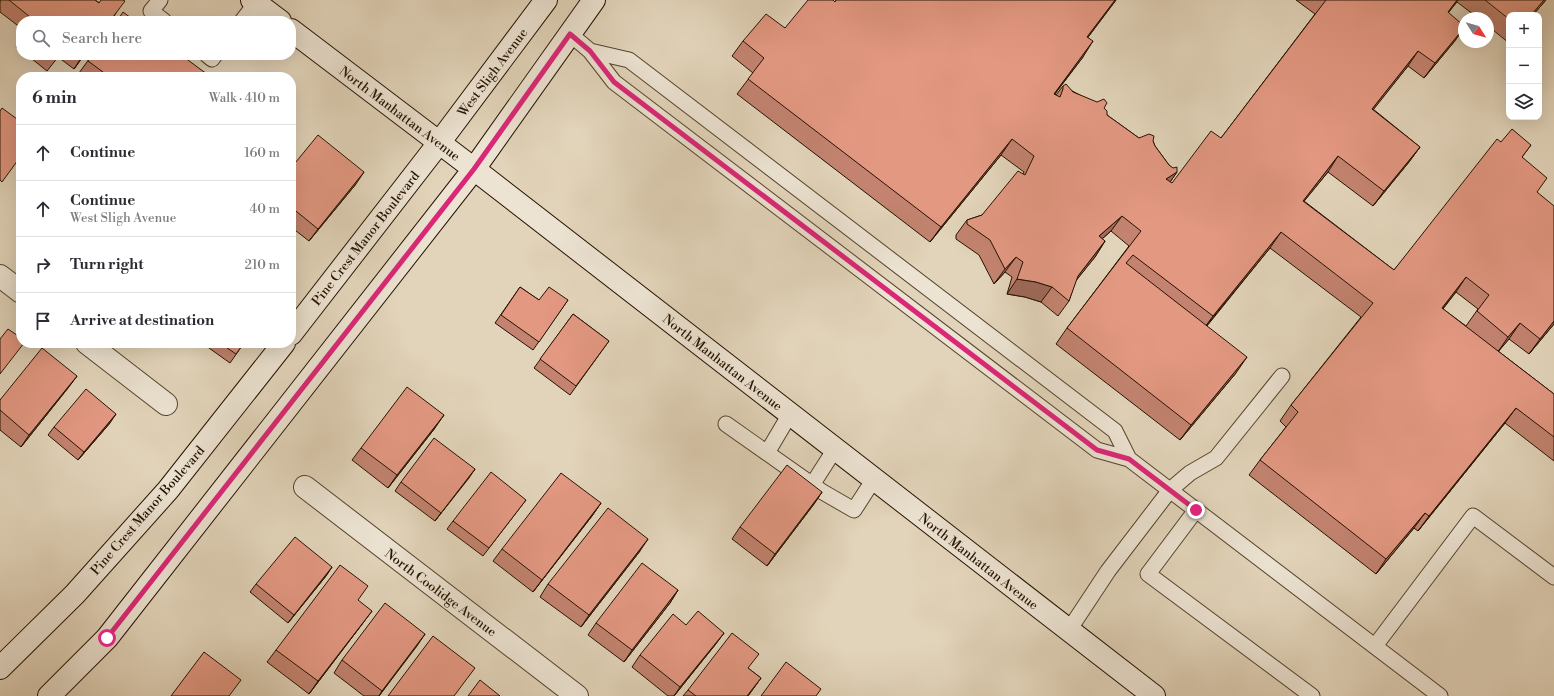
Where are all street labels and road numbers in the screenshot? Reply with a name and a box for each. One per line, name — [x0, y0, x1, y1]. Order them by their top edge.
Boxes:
street label: West Sligh Avenue — [454, 25, 531, 121]
street label: North Manhattan Avenue — [336, 63, 463, 165]
street label: Pine Crest Manor Boulevard — [308, 168, 424, 309]
street label: North Manhattan Avenue — [659, 311, 786, 415]
street label: Pine Crest Manor Boulevard — [87, 442, 209, 578]
street label: North Manhattan Avenue — [915, 510, 1042, 614]
street label: North Coolidge Avenue — [381, 546, 500, 640]

